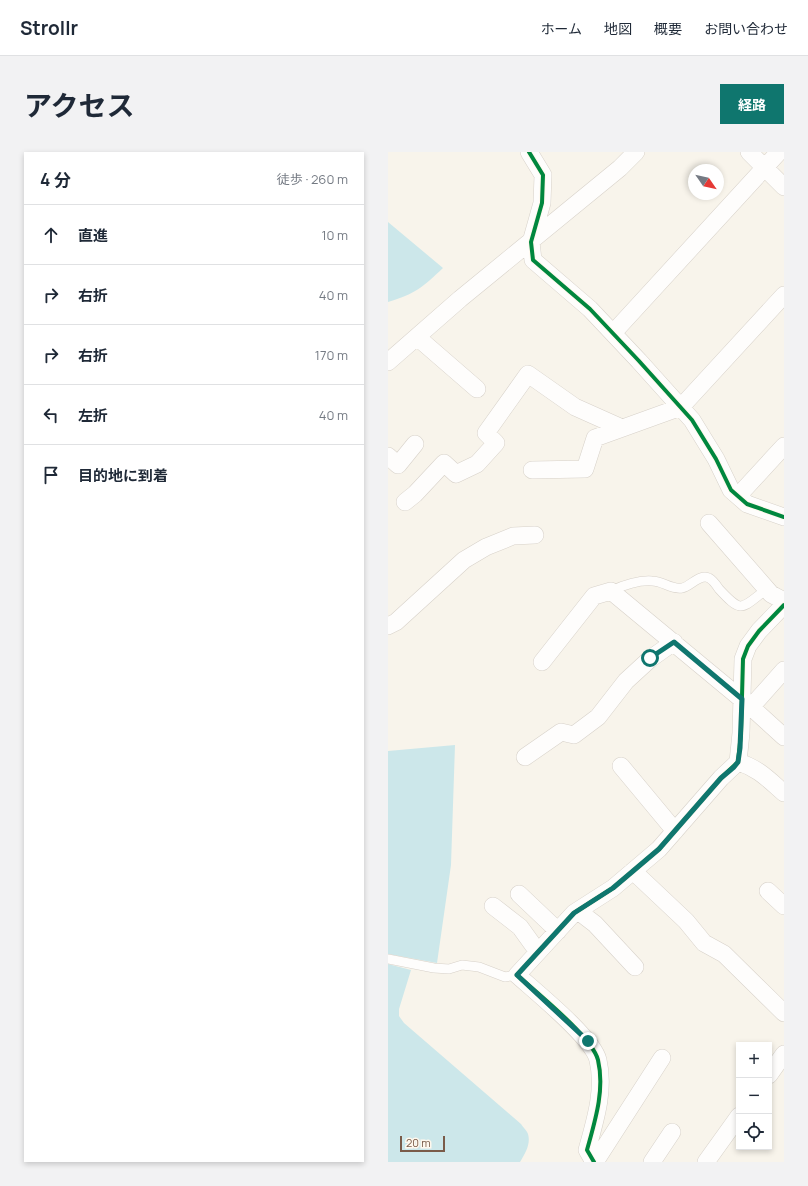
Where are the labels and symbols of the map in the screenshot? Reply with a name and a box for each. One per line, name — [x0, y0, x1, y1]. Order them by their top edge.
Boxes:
north arrow — [688, 164, 724, 200]
route start — [641, 649, 659, 667]
route end — [579, 1032, 597, 1050]
scale bar — [400, 1134, 445, 1153]

